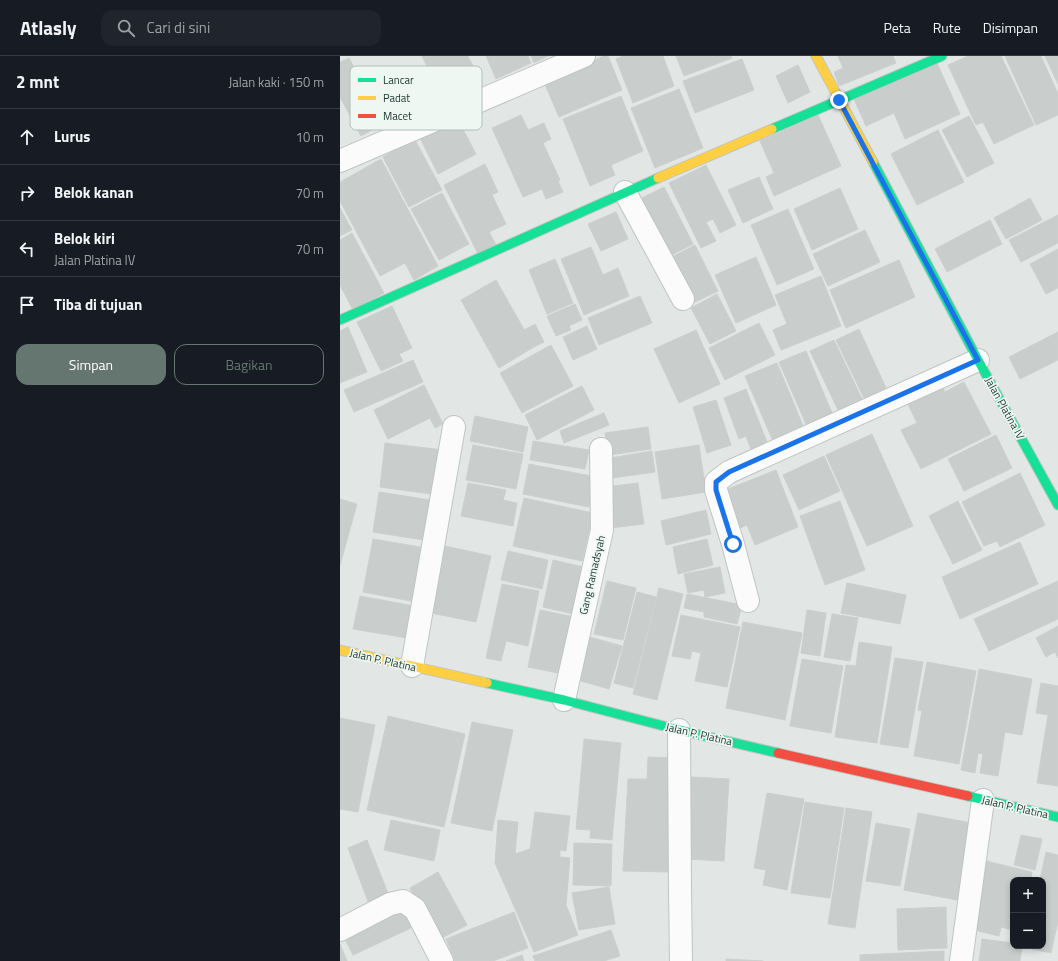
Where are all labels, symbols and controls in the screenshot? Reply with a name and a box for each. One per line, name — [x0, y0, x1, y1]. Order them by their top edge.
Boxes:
search box — [101, 10, 381, 46]
text: Atlasly — [20, 13, 77, 42]
text: Cari di sini — [147, 16, 210, 39]
icon: search — [115, 17, 137, 39]
text: Peta — [884, 17, 911, 38]
text: Rute — [933, 17, 961, 38]
text: Disimpan — [983, 17, 1038, 38]
legend — [350, 66, 482, 130]
text: 2 mnt — [16, 69, 59, 95]
text: Jalan kaki · 150 m — [228, 72, 324, 92]
text: Lancar — [383, 72, 414, 88]
text: Padat — [383, 90, 410, 106]
route end — [830, 91, 848, 109]
text: Macet — [383, 108, 412, 124]
text: Lurus — [54, 125, 90, 148]
icon: ahead — [16, 126, 38, 148]
text: 10 m — [296, 127, 324, 147]
text: Belok kanan — [54, 181, 134, 204]
icon: right — [16, 182, 38, 204]
text: 70 m — [296, 183, 324, 203]
text: Belok kiri — [54, 227, 115, 250]
icon: left — [16, 238, 38, 260]
text: 70 m — [296, 239, 324, 259]
text: Jalan Platina IV — [54, 250, 135, 270]
text: Tiba di tujuan — [54, 293, 142, 316]
icon: arrive — [16, 294, 38, 316]
button: Simpan — [16, 344, 166, 385]
button: Bagikan — [174, 344, 324, 385]
street label: Jalan Platina IV — [981, 374, 1029, 443]
street label: Gang Ramadsyah — [575, 534, 609, 616]
route start — [724, 535, 742, 553]
street label: Jalan P. Platina — [348, 645, 418, 676]
street label: Jalan P. Platina — [664, 719, 734, 750]
street label: Jalan P. Platina — [980, 792, 1050, 823]
map controls — [1010, 877, 1046, 949]
button: + — [1010, 877, 1046, 913]
button: − — [1010, 913, 1046, 949]

